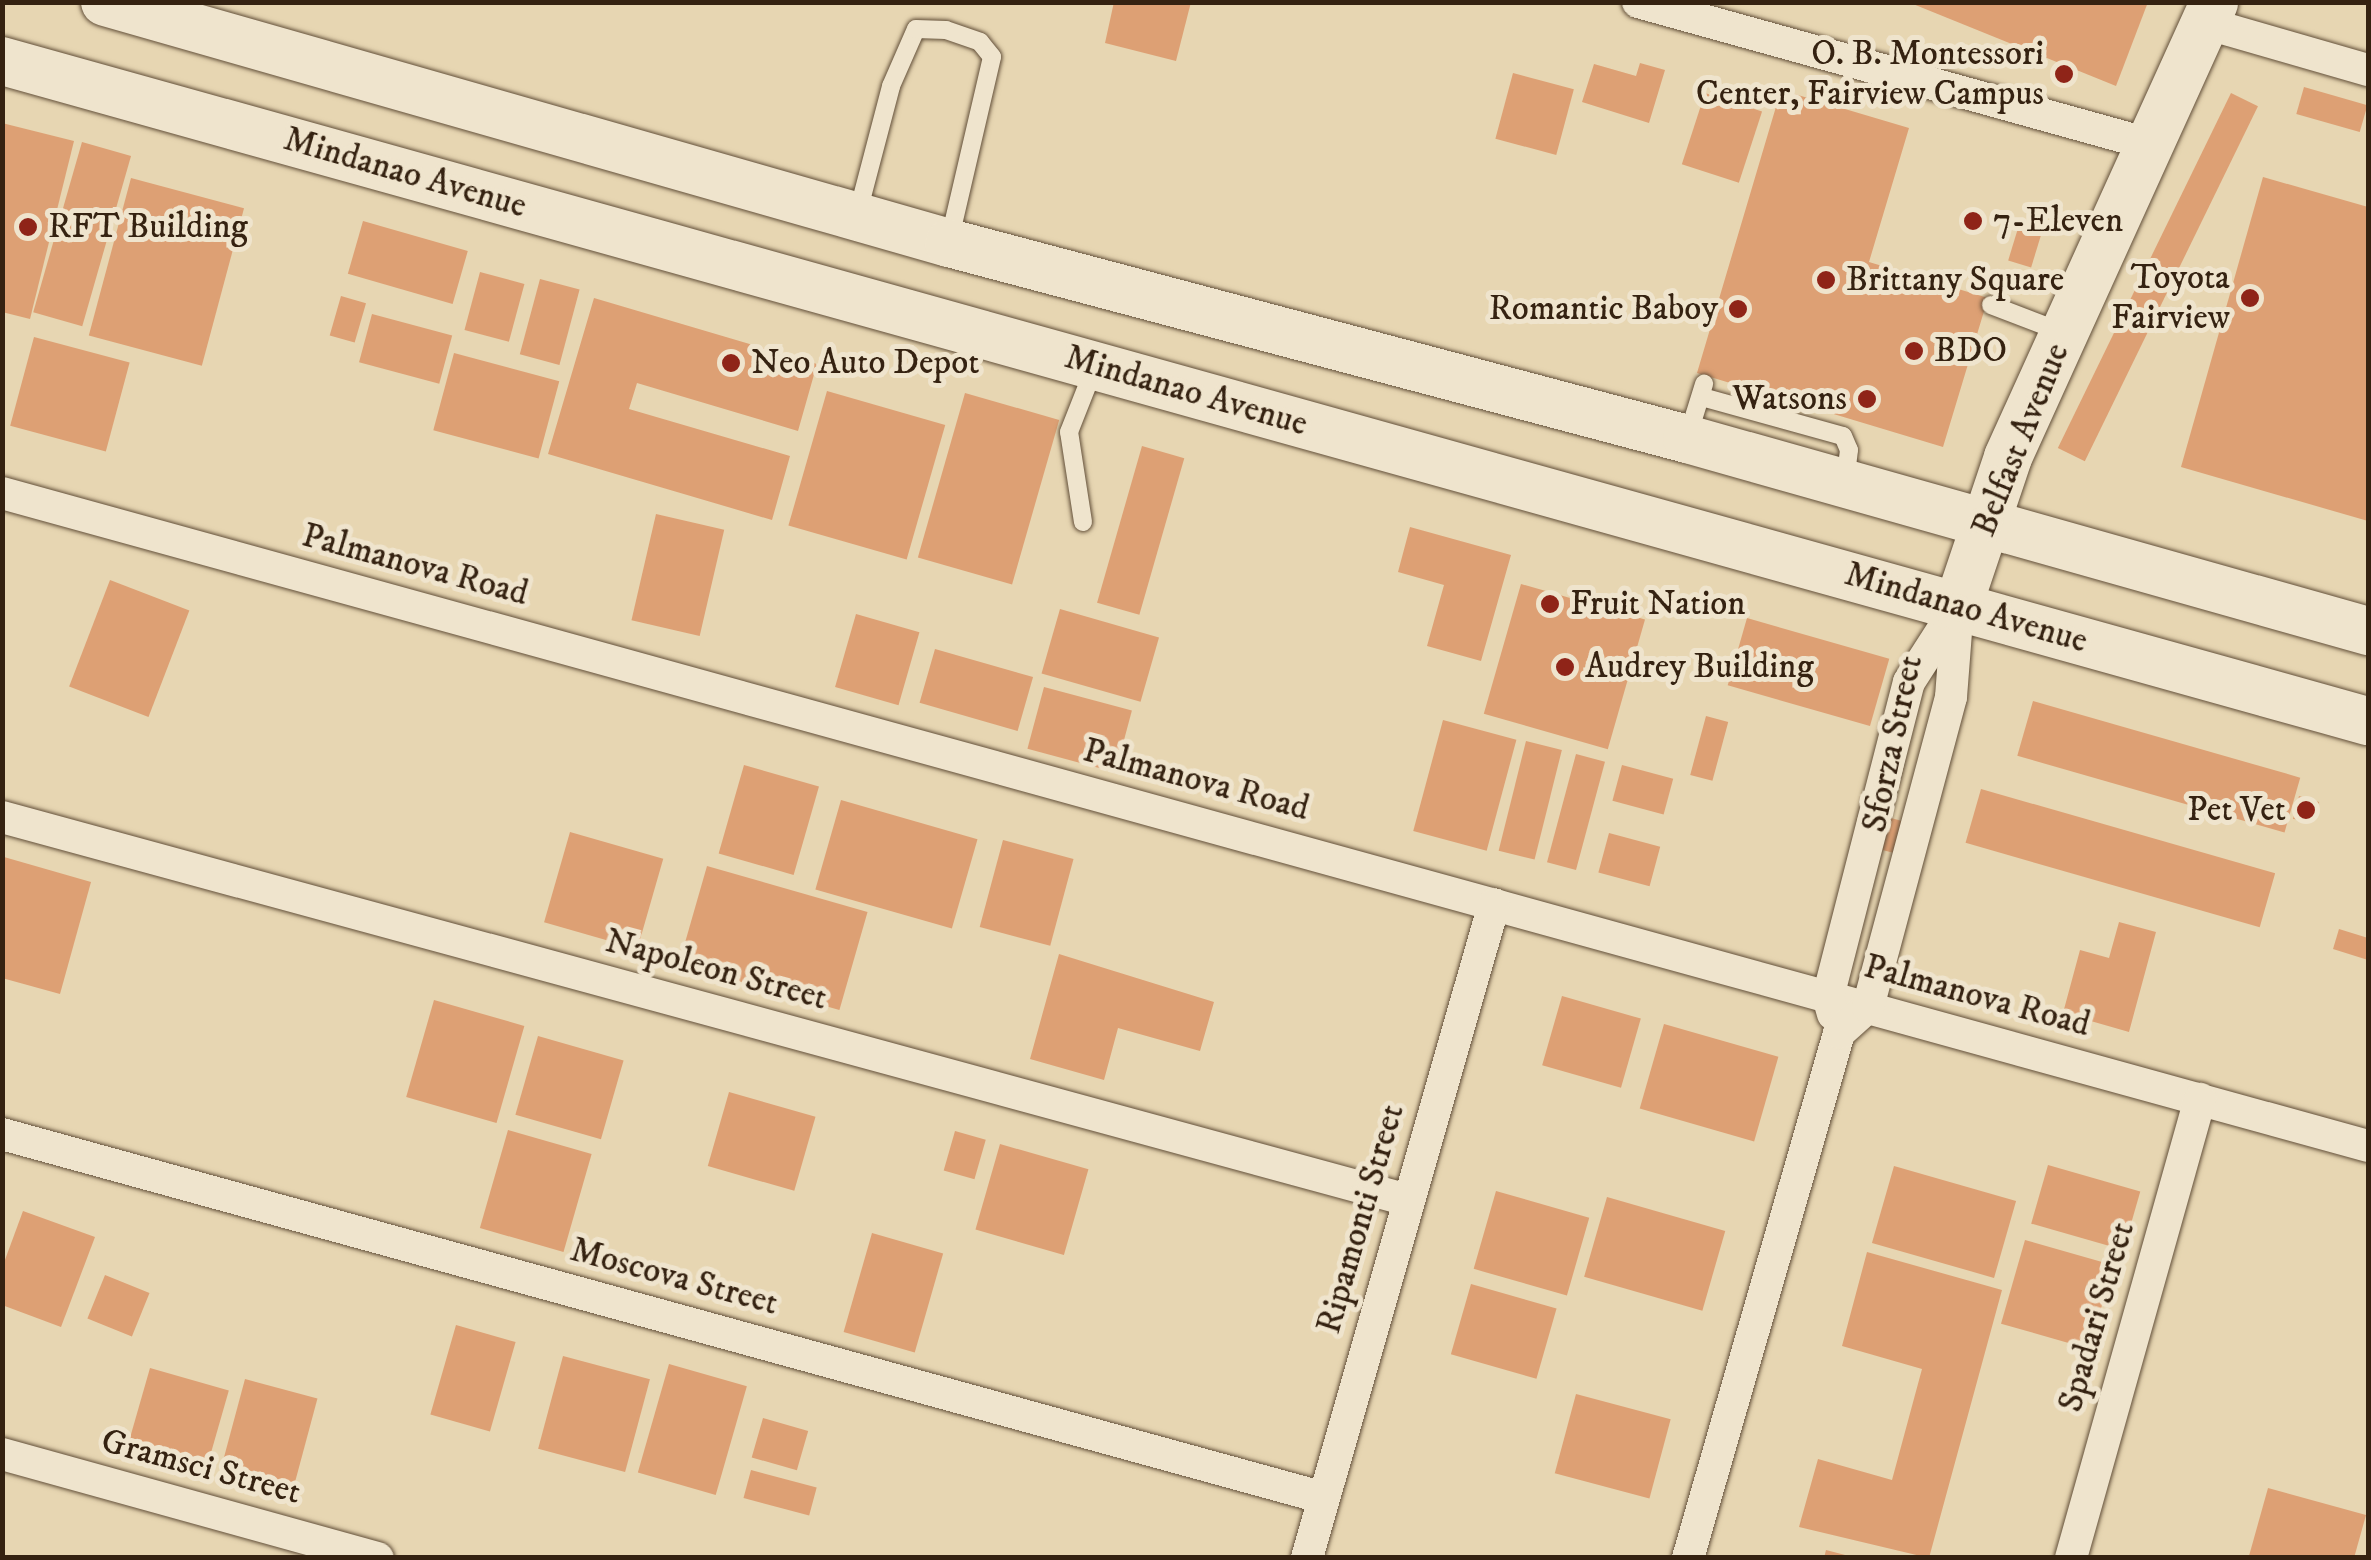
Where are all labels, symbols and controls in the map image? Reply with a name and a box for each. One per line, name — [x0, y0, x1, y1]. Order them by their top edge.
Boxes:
place label: O. B. Montessori Center, Fairview Campus — [1696, 33, 2044, 115]
marker: O. B. Montessori Center, Fairview Campus — [2053, 63, 2075, 85]
street label: Mindanao Avenue — [279, 118, 531, 228]
place label: 7-Eleven — [1993, 200, 2123, 242]
place label: RFT Building — [48, 206, 248, 248]
marker: 7-Eleven — [1962, 210, 1984, 232]
marker: RFT Building — [17, 216, 39, 238]
place label: Toyota Fairview — [2111, 257, 2230, 339]
place label: Brittany Square — [1846, 259, 2064, 301]
marker: Brittany Square — [1815, 269, 1837, 291]
marker: Toyota Fairview — [2239, 287, 2261, 309]
place label: Romantic Baboy — [1489, 288, 1718, 330]
marker: Romantic Baboy — [1727, 298, 1749, 320]
place label: BDO — [1934, 330, 2007, 372]
street label: Mindanao Avenue — [1060, 336, 1312, 446]
street label: Belfast Avenue — [1963, 337, 2079, 543]
marker: BDO — [1903, 340, 1925, 362]
place label: Neo Auto Depot — [751, 342, 979, 384]
marker: Neo Auto Depot — [720, 352, 742, 374]
place label: Watsons — [1732, 378, 1847, 420]
marker: Watsons — [1856, 388, 1878, 410]
street label: Palmanova Road — [297, 515, 533, 615]
street label: Mindanao Avenue — [1840, 553, 2092, 663]
place label: Fruit Nation — [1570, 583, 1746, 625]
marker: Fruit Nation — [1539, 593, 1561, 615]
place label: Audrey Building — [1585, 646, 1814, 688]
street label: Sforza Street — [1854, 652, 1932, 836]
marker: Audrey Building — [1554, 656, 1576, 678]
street label: Palmanova Road — [1078, 730, 1314, 830]
place label: Pet Vet — [2187, 789, 2286, 831]
marker: Pet Vet — [2295, 799, 2317, 821]
street label: Napoleon Street — [601, 920, 831, 1020]
street label: Palmanova Road — [1859, 946, 2095, 1046]
street label: Ripamonti Street — [1308, 1100, 1414, 1338]
street label: Spadari Street — [2050, 1217, 2144, 1417]
street label: Moscova Street — [566, 1229, 782, 1325]
street label: Gramsci Street — [97, 1420, 305, 1514]

